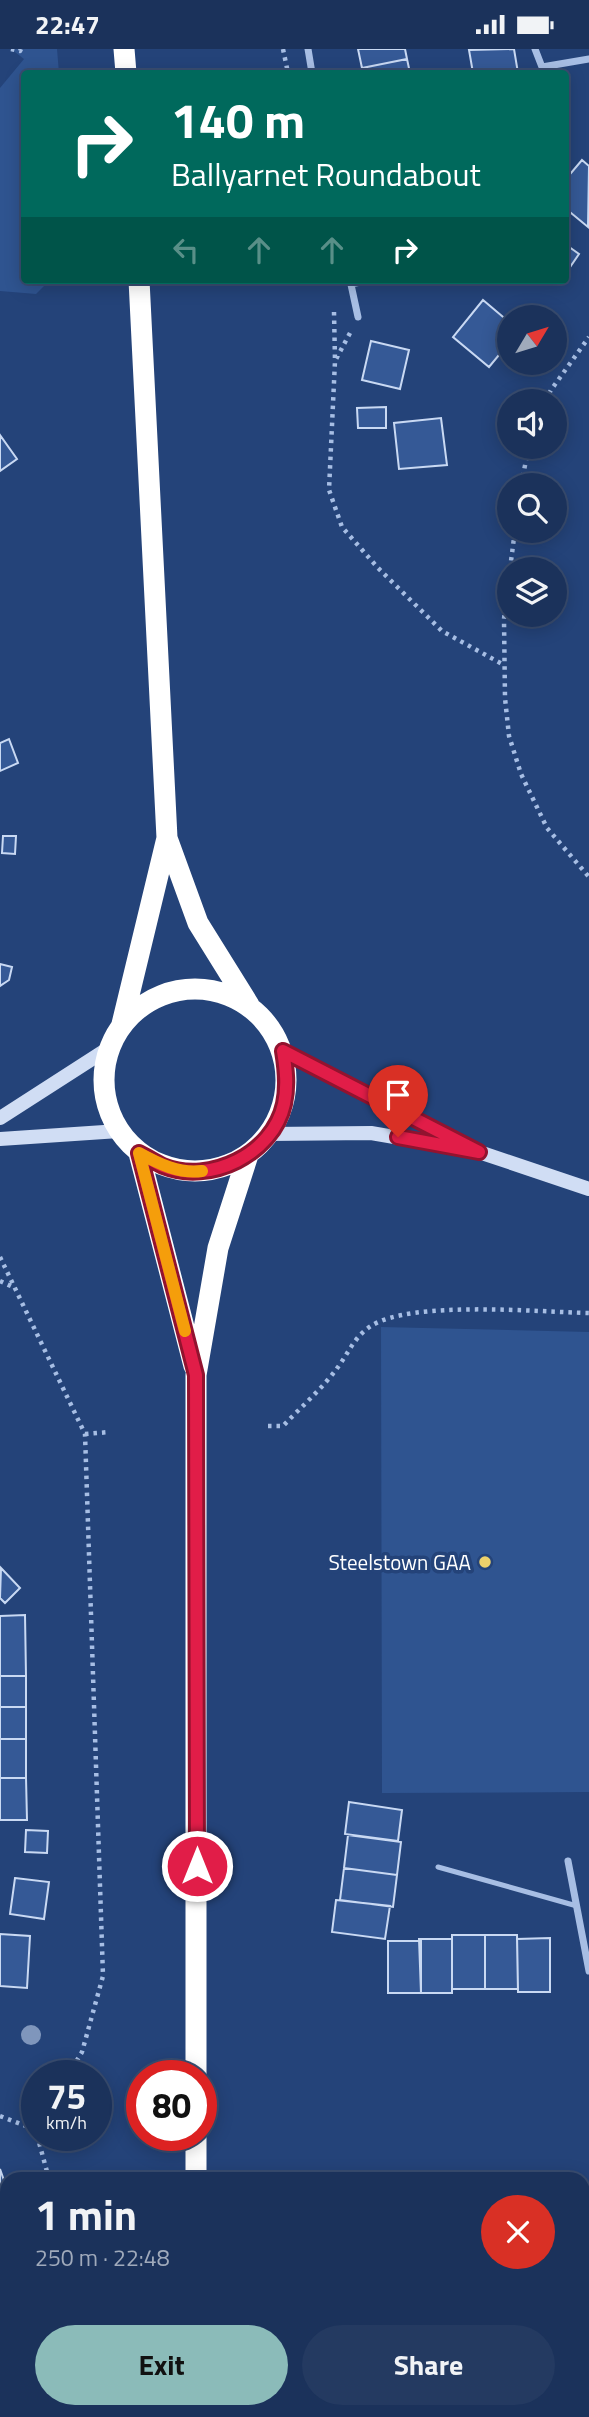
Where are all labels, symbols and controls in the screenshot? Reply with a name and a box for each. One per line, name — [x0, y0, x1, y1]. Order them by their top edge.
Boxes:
text: 22:47 — [35, 5, 100, 44]
text: 140 m — [171, 82, 305, 157]
icon: right — [56, 98, 147, 189]
text: Ballyarnet Roundabout — [171, 150, 481, 198]
icon: left — [167, 231, 205, 269]
icon: ahead — [240, 231, 278, 269]
icon: ahead — [313, 231, 351, 269]
icon: right — [386, 231, 424, 269]
north arrow — [497, 305, 567, 375]
map controls — [497, 305, 567, 627]
button: sound — [497, 389, 567, 459]
button: search — [497, 473, 567, 543]
button: layers — [497, 557, 567, 627]
pin — [368, 1065, 428, 1137]
icon: arrive — [379, 1076, 417, 1114]
place label: Steelstown GAA — [328, 1546, 471, 1578]
marker: Steelstown GAA — [477, 1554, 493, 1570]
position arrow — [160, 1829, 234, 1903]
speed limit sign: 80 — [126, 2060, 217, 2151]
text: 75 — [47, 2069, 86, 2123]
text: km/h — [46, 2109, 87, 2136]
text: 1 min — [35, 2182, 137, 2246]
button: close — [481, 2195, 555, 2269]
text: 250 m · 22:48 — [35, 2240, 170, 2275]
button: Exit — [35, 2325, 288, 2405]
button: Share — [302, 2325, 555, 2405]

